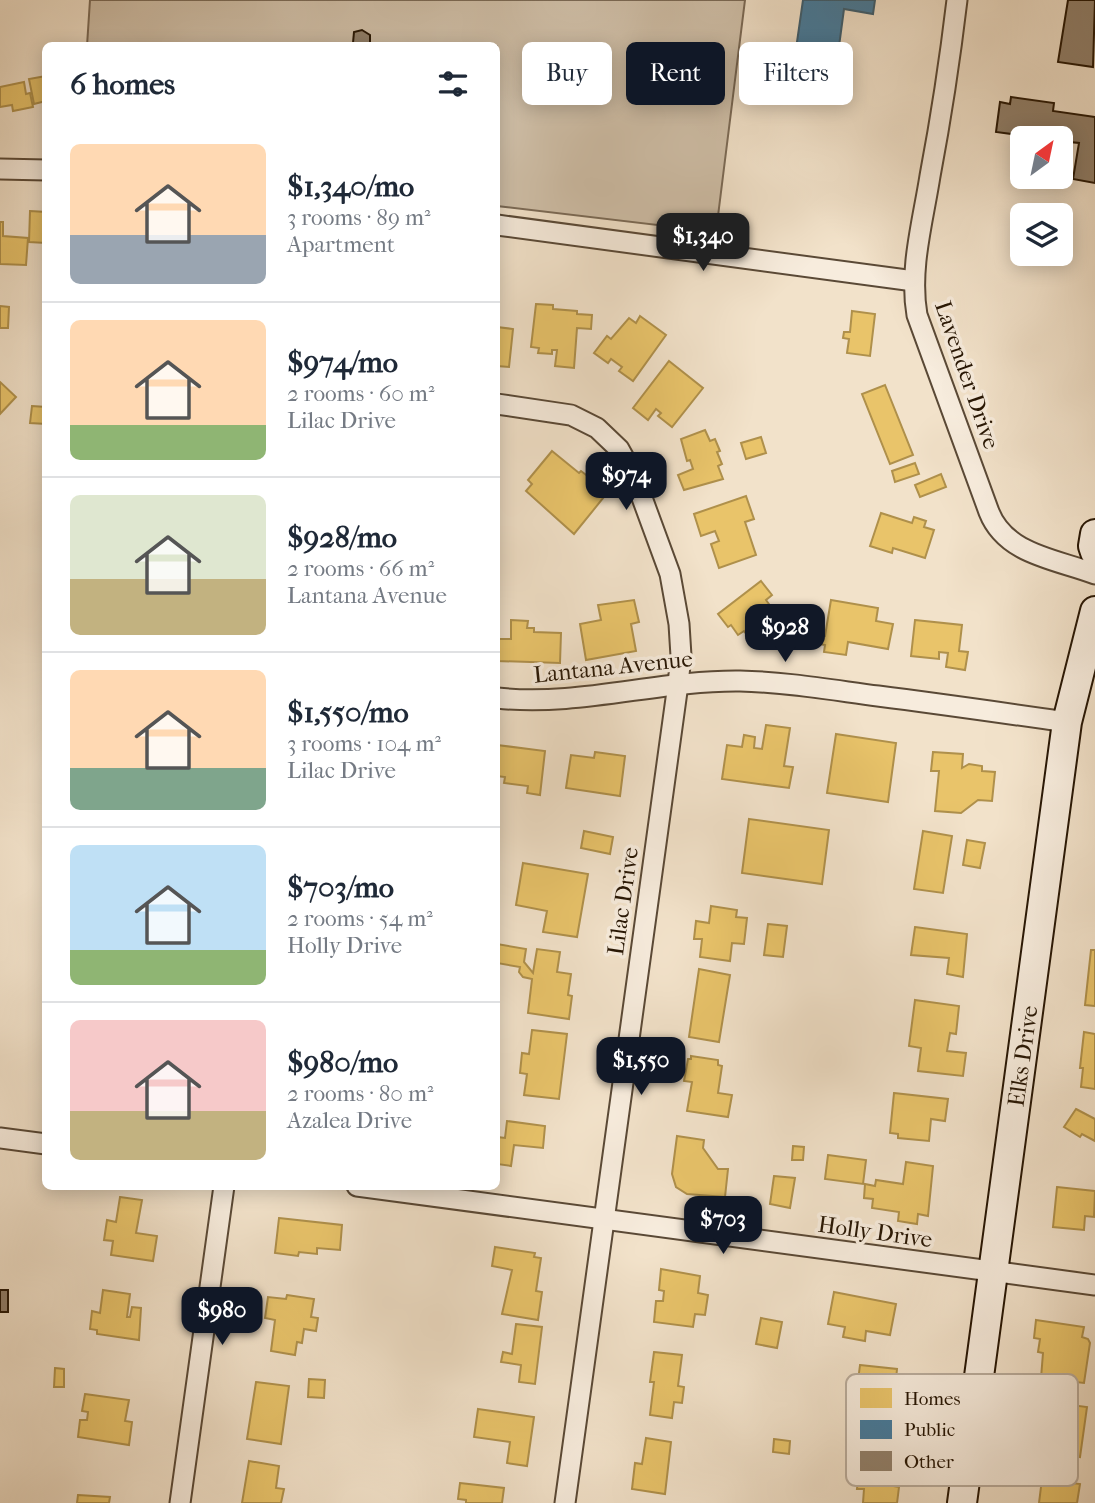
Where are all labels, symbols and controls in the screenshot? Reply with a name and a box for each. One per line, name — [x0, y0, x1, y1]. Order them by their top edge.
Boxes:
chip: Buy — [522, 42, 612, 105]
chip: Rent — [626, 42, 725, 105]
chip: Filters — [739, 42, 853, 105]
icon: filters — [434, 65, 472, 103]
text: 6 homes — [70, 67, 175, 102]
north arrow — [1010, 126, 1073, 189]
map controls — [1010, 126, 1073, 266]
text: $1,340/mo — [287, 169, 414, 204]
icon: home — [126, 172, 210, 256]
button: layers — [1010, 203, 1073, 266]
text: 3 rooms · 89 m² — [287, 204, 431, 231]
pin: $1,340 — [646, 214, 760, 273]
text: $1,340 — [672, 222, 734, 249]
text: Apartment — [287, 231, 395, 258]
street label: Lavender Drive — [929, 297, 1005, 453]
text: $974/mo — [287, 345, 398, 380]
icon: home — [126, 348, 210, 432]
text: 2 rooms · 60 m² — [287, 380, 434, 407]
text: Lilac Drive — [287, 407, 396, 434]
pin: $974 — [585, 452, 667, 512]
text: $974 — [602, 461, 650, 488]
text: $928/mo — [287, 520, 397, 555]
icon: home — [126, 523, 210, 607]
text: 2 rooms · 66 m² — [287, 555, 434, 582]
text: Lantana Avenue — [287, 582, 447, 609]
pin: $928 — [744, 604, 826, 664]
text: $928 — [761, 613, 809, 640]
street label: Lantana Avenue — [532, 645, 694, 689]
text: $1,550/mo — [287, 695, 409, 730]
icon: home — [126, 698, 210, 782]
text: 3 rooms · 104 m² — [287, 730, 441, 757]
text: Lilac Drive — [287, 757, 396, 784]
street label: Lilac Drive — [602, 845, 644, 957]
text: $703/mo — [287, 870, 394, 905]
icon: home — [126, 873, 210, 957]
text: 2 rooms · 54 m² — [287, 905, 433, 932]
text: Holly Drive — [287, 932, 402, 959]
street label: Elks Drive — [1003, 1004, 1043, 1108]
pin: $1,550 — [584, 1038, 698, 1097]
text: $980/mo — [287, 1045, 398, 1080]
text: $1,550 — [612, 1046, 670, 1073]
icon: home — [126, 1048, 210, 1132]
text: 2 rooms · 80 m² — [287, 1080, 434, 1107]
text: Azalea Drive — [287, 1107, 412, 1134]
pin: $703 — [682, 1196, 764, 1256]
text: $703 — [700, 1205, 746, 1232]
street label: Holly Drive — [816, 1211, 934, 1253]
pin: $980 — [181, 1288, 263, 1347]
text: $980 — [198, 1296, 246, 1323]
legend — [846, 1374, 1078, 1486]
text: Homes — [904, 1388, 960, 1410]
text: Public — [904, 1419, 955, 1441]
text: Other — [904, 1451, 955, 1473]

